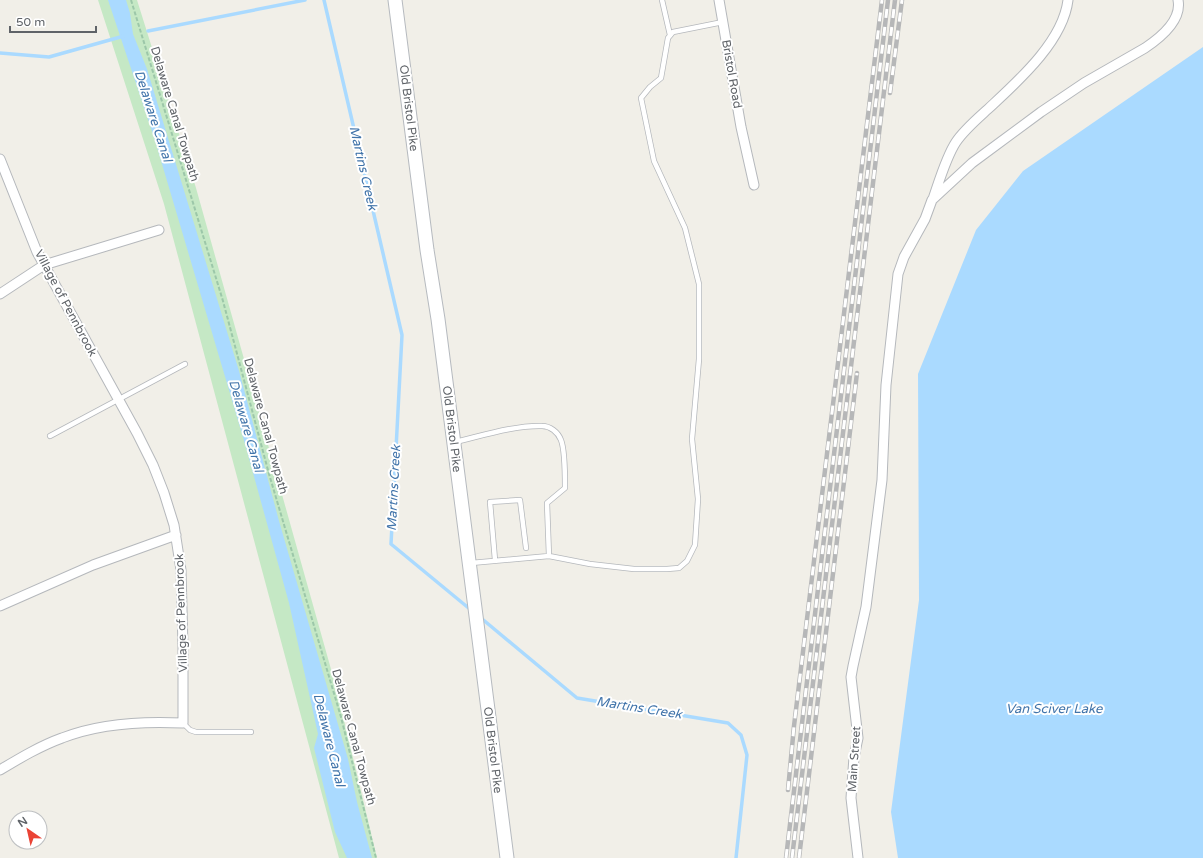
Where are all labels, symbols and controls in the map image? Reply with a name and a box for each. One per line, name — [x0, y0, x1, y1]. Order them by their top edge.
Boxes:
scale bar — [10, 8, 96, 34]
text: 50 m — [16, 15, 45, 29]
street label: Bristol Road — [719, 39, 745, 109]
street label: Delaware Canal Towpath — [148, 45, 202, 183]
street label: Old Bristol Pike — [397, 64, 421, 152]
water label: Delaware Canal — [131, 68, 175, 164]
water label: Martins Creek — [346, 124, 381, 213]
street label: Village of Pennbrook — [32, 247, 100, 359]
street label: Delaware Canal Towpath — [241, 356, 291, 496]
water label: Delaware Canal — [225, 378, 267, 476]
street label: Old Bristol Pike — [440, 385, 464, 473]
water label: Martins Creek — [384, 444, 404, 531]
street label: Village of Pennbrook — [172, 553, 190, 673]
street label: Delaware Canal Towpath — [329, 667, 379, 807]
water label: Delaware Canal — [310, 692, 348, 788]
water label: Martins Creek — [595, 693, 684, 723]
water label: Van Sciver Lake — [1006, 701, 1103, 717]
street label: Old Bristol Pike — [481, 706, 505, 794]
street label: Main Street — [845, 725, 863, 792]
north arrow — [8, 810, 48, 850]
text: N — [15, 814, 30, 830]

